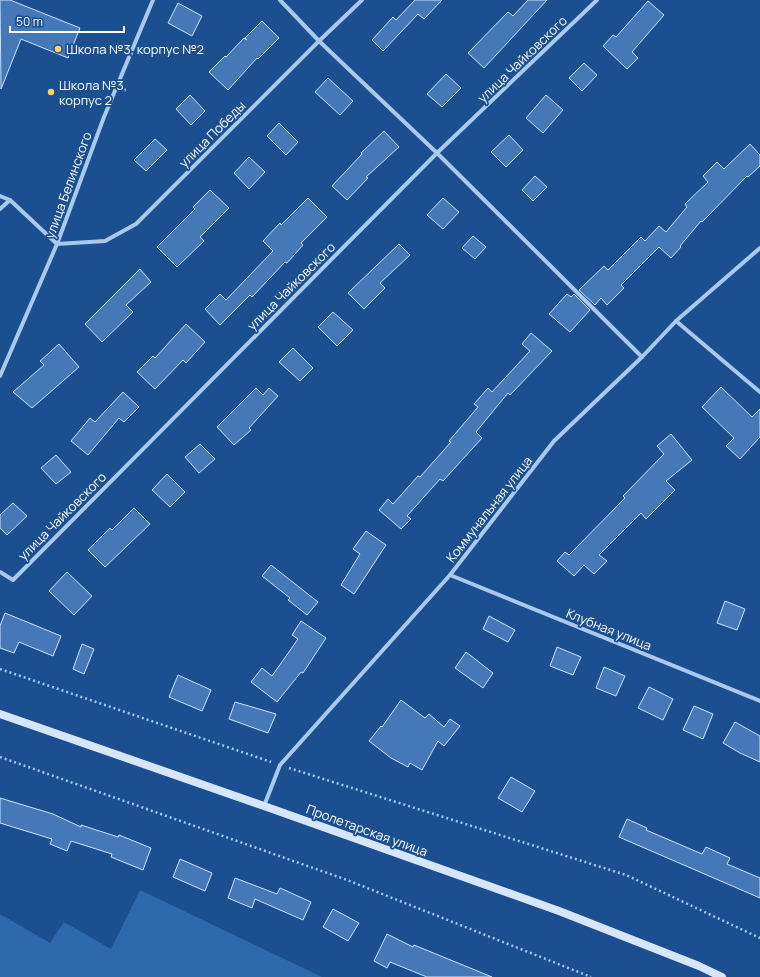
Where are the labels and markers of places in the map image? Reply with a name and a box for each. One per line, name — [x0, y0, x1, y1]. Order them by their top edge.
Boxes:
place label: Школа №3, корпус №2 — [66, 40, 204, 58]
marker: Школа №3, корпус №2 — [53, 44, 63, 54]
place label: Школа №3, корпус 2 — [59, 76, 127, 109]
marker: Школа №3, корпус 2 — [46, 87, 56, 97]

